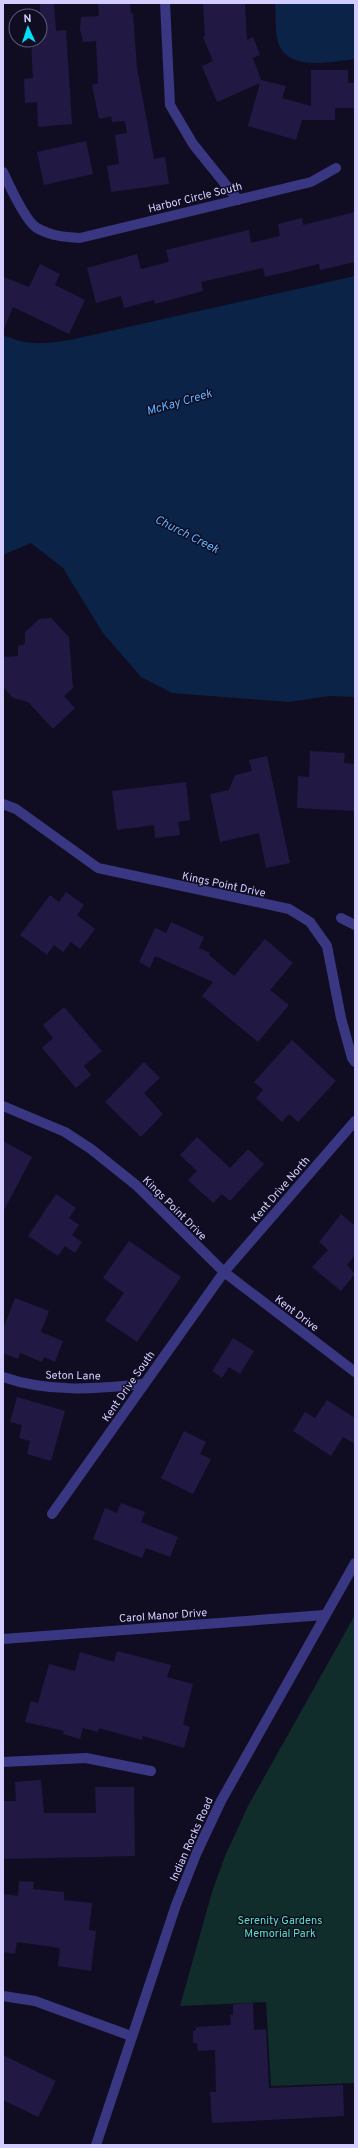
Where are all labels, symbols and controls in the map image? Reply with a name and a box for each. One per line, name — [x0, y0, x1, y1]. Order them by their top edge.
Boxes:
north arrow — [8, 8, 48, 48]
text: N — [23, 12, 32, 26]
street label: Harbor Circle South — [147, 180, 244, 216]
water label: McKay Creek — [145, 386, 215, 420]
water label: Church Creek — [152, 512, 222, 558]
street label: Kings Point Drive — [181, 869, 267, 901]
street label: Kent Drive North — [248, 1154, 313, 1226]
street label: Kings Point Drive — [139, 1174, 209, 1244]
street label: Kent Drive — [271, 1293, 321, 1335]
street label: Kent Drive South — [99, 1348, 158, 1425]
street label: Seton Lane — [45, 1369, 101, 1383]
street label: Carol Manor Drive — [118, 1606, 208, 1626]
street label: Indian Rocks Road — [167, 1795, 217, 1884]
park label: Serenity Gardens Memorial Park — [238, 1914, 322, 1941]

